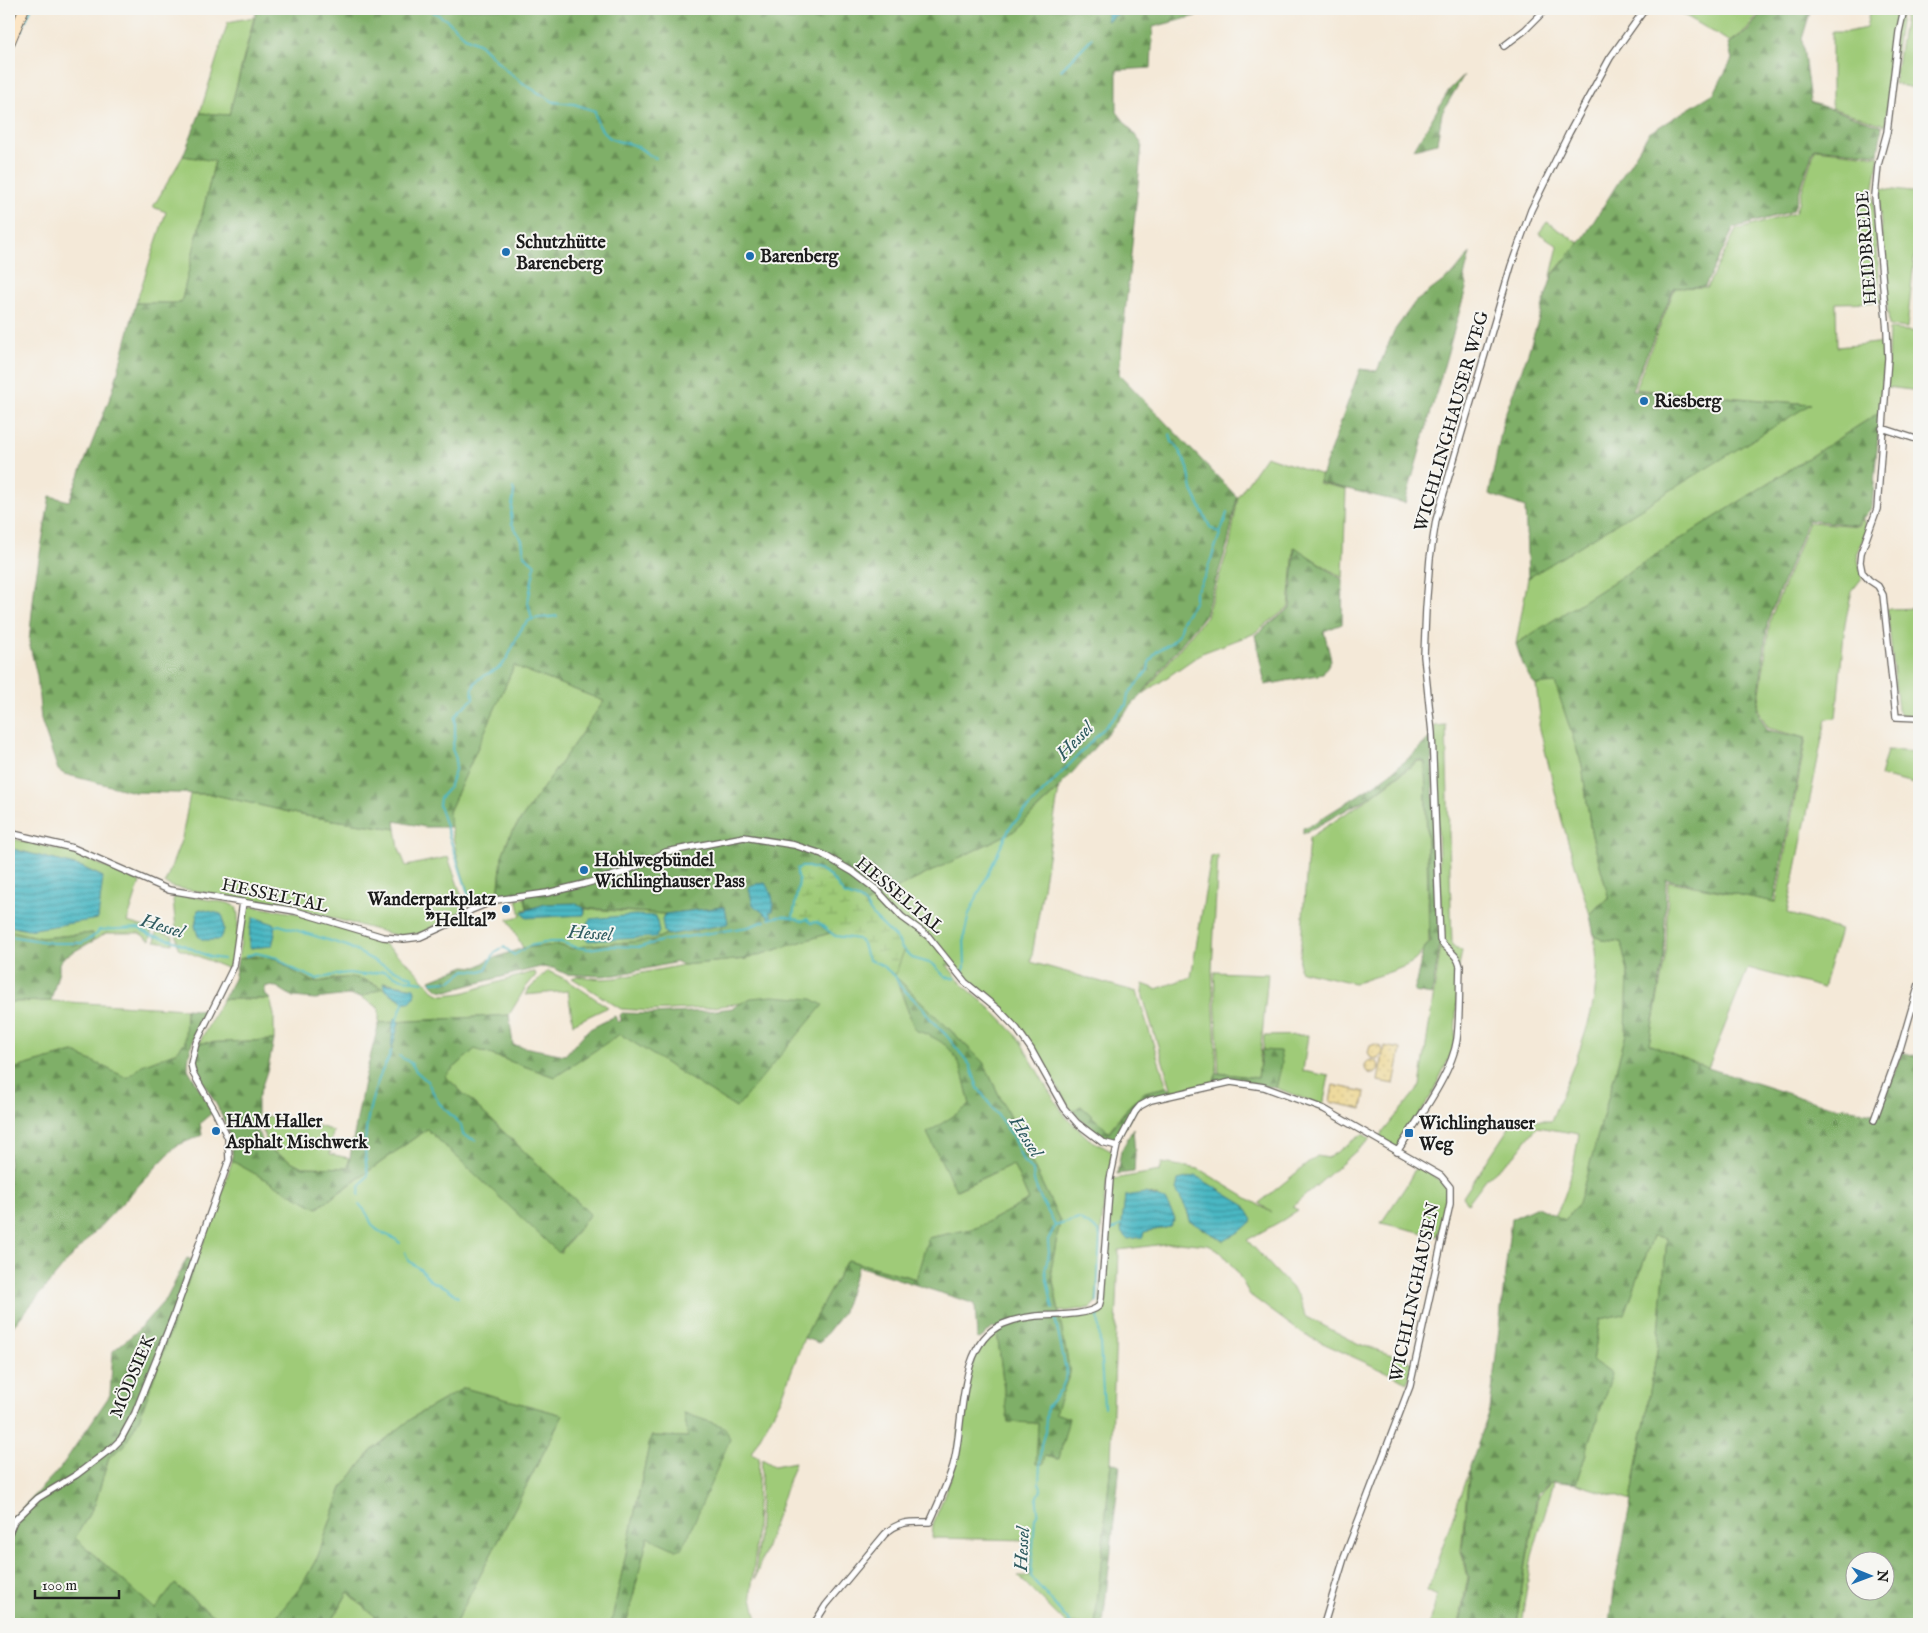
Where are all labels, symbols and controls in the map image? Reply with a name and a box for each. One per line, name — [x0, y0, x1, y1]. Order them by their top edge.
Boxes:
street label: HEIDBREDE — [1852, 190, 1883, 306]
place label: Schutzhütte Bareneberg — [516, 232, 606, 276]
marker: Schutzhütte Bareneberg — [500, 246, 512, 258]
place label: Barenberg — [760, 246, 840, 269]
marker: Barenberg — [744, 250, 756, 262]
street label: WICHLINGHAUSER WEG — [1410, 308, 1495, 534]
place label: Riesberg — [1654, 391, 1722, 414]
marker: Riesberg — [1638, 395, 1650, 407]
water label: Hessel — [1051, 716, 1100, 766]
place label: Hohlwegbündel Wichlinghauser Pass — [593, 850, 746, 894]
street label: HESSELTAL — [850, 852, 948, 940]
marker: Hohlwegbündel Wichlinghauser Pass — [578, 864, 590, 876]
street label: HESSELTAL — [219, 874, 330, 919]
place label: Wanderparkplatz "Helltal" — [367, 889, 497, 933]
marker: Wanderparkplatz "Helltal" — [500, 903, 512, 915]
water label: Hessel — [137, 909, 189, 945]
water label: Hessel — [566, 920, 614, 948]
place label: HAM Haller Asphalt Mischwerk — [225, 1111, 369, 1155]
water label: Hessel — [1003, 1111, 1048, 1163]
place label: Wichlinghauser Weg — [1418, 1113, 1536, 1157]
marker: HAM Haller Asphalt Mischwerk — [210, 1125, 222, 1137]
marker: Wichlinghauser Weg — [1403, 1127, 1415, 1139]
street label: WICHLINGHAUSEN — [1385, 1200, 1446, 1384]
street label: MÖDSIEK — [105, 1330, 162, 1422]
water label: Hessel — [1010, 1525, 1036, 1573]
north arrow — [1846, 1550, 1896, 1600]
scale bar — [35, 1568, 119, 1600]
text: N — [1873, 1569, 1891, 1582]
text: 100 m — [42, 1576, 78, 1595]

